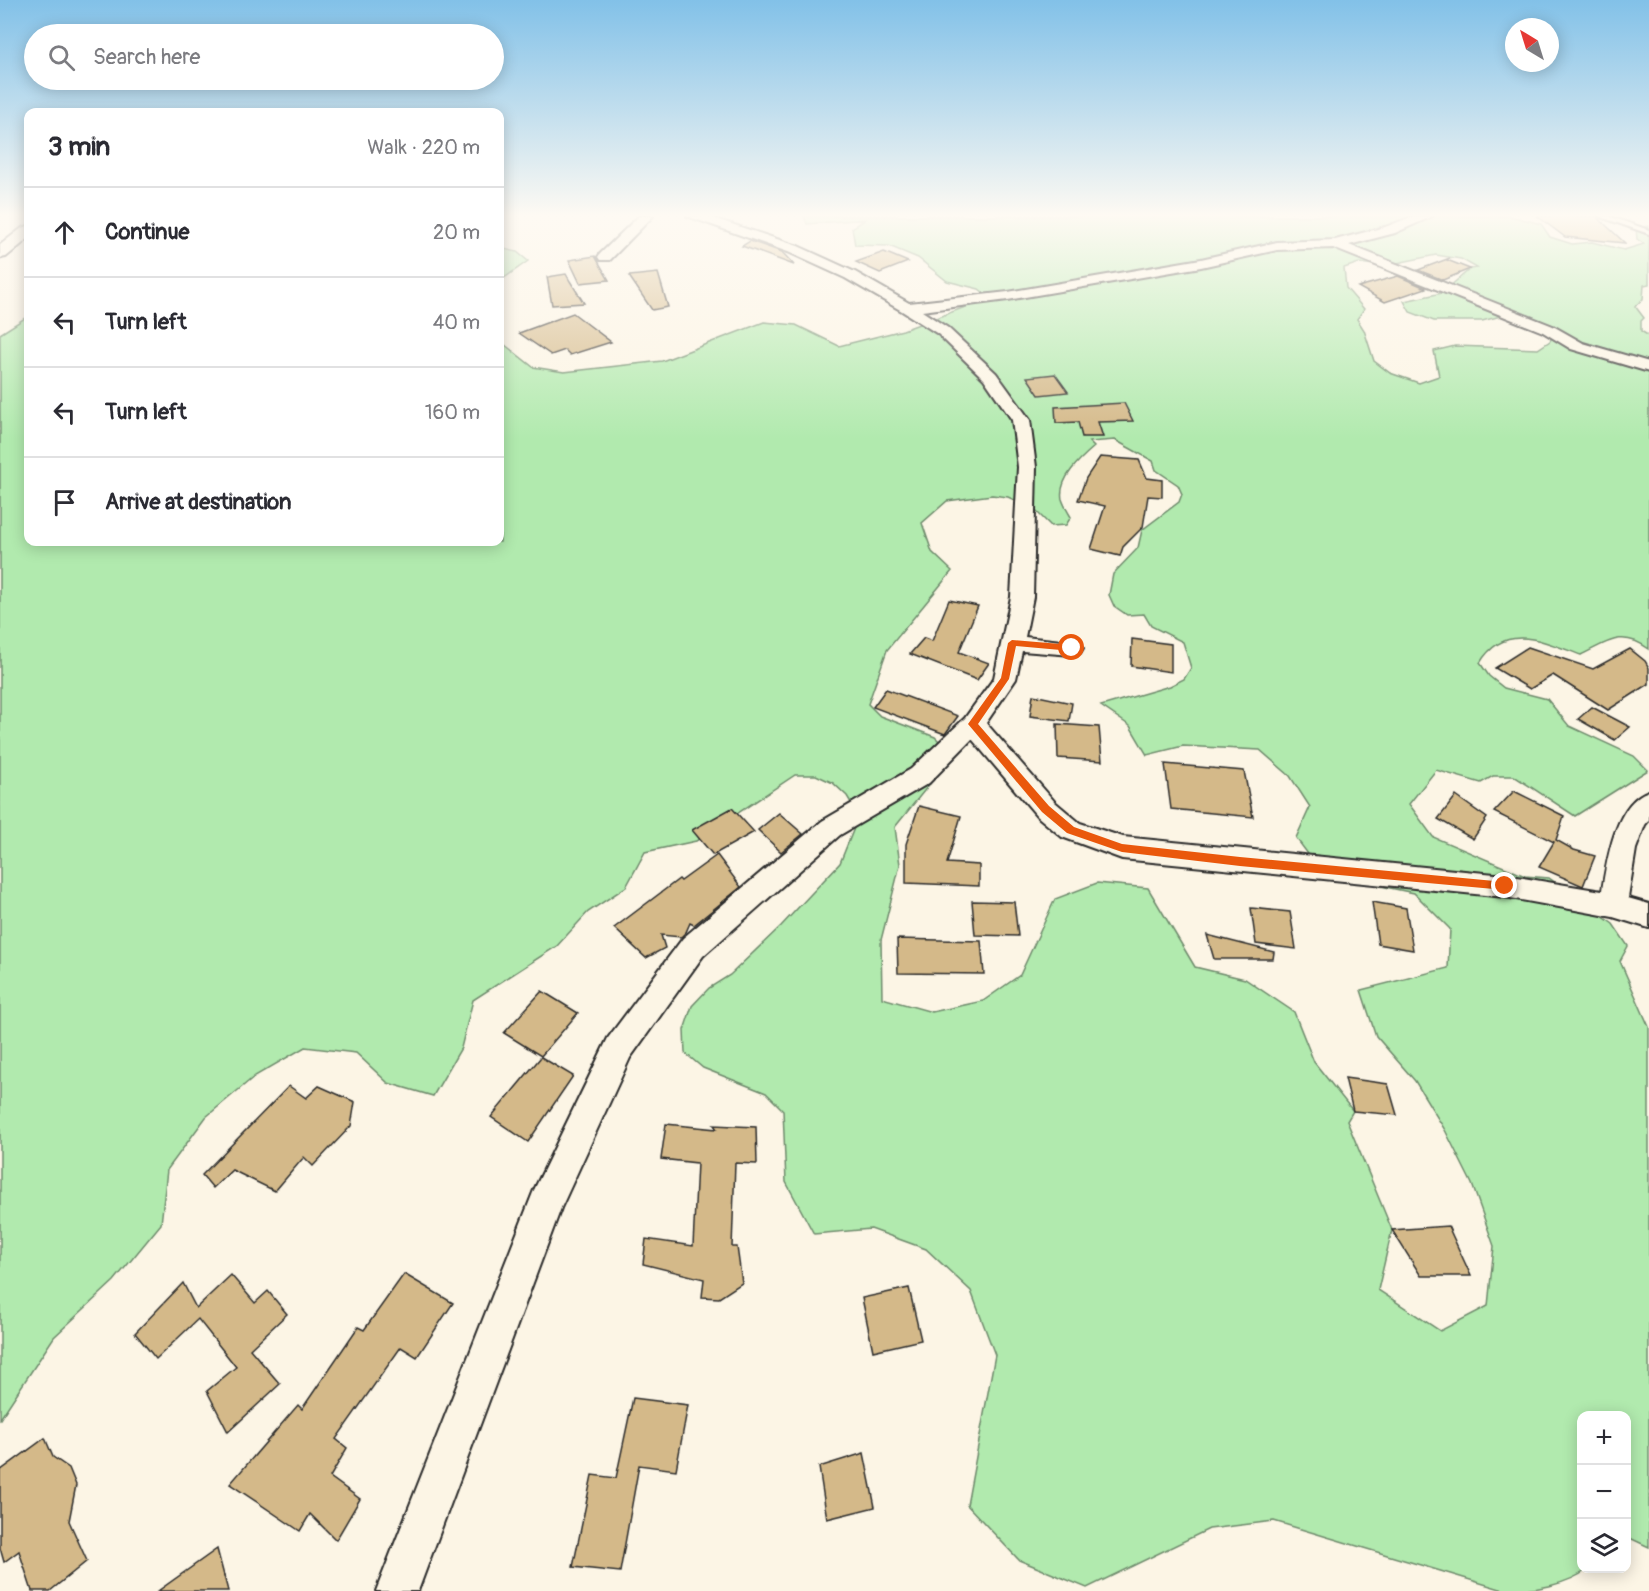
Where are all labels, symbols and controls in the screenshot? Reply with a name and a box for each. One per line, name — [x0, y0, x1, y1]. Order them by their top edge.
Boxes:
north arrow — [1505, 18, 1559, 72]
search box — [24, 24, 504, 90]
icon: search — [45, 41, 78, 74]
text: Search here — [93, 43, 200, 71]
text: 3 min — [48, 131, 110, 163]
text: Walk · 220 m — [367, 135, 480, 160]
icon: ahead — [48, 216, 81, 249]
text: Continue — [105, 218, 189, 246]
text: 20 m — [433, 220, 480, 245]
icon: left — [48, 306, 81, 339]
text: Turn left — [105, 308, 187, 336]
text: 40 m — [433, 310, 480, 335]
icon: left — [48, 396, 81, 429]
text: Turn left — [105, 398, 187, 426]
text: 160 m — [425, 400, 480, 425]
icon: arrive — [48, 486, 81, 519]
text: Arrive at destination — [105, 488, 291, 516]
route start — [1058, 634, 1084, 660]
route end — [1491, 872, 1517, 898]
map controls — [1577, 1411, 1631, 1573]
button: + — [1577, 1411, 1631, 1465]
button: − — [1577, 1465, 1631, 1519]
button: layers — [1577, 1519, 1631, 1573]

